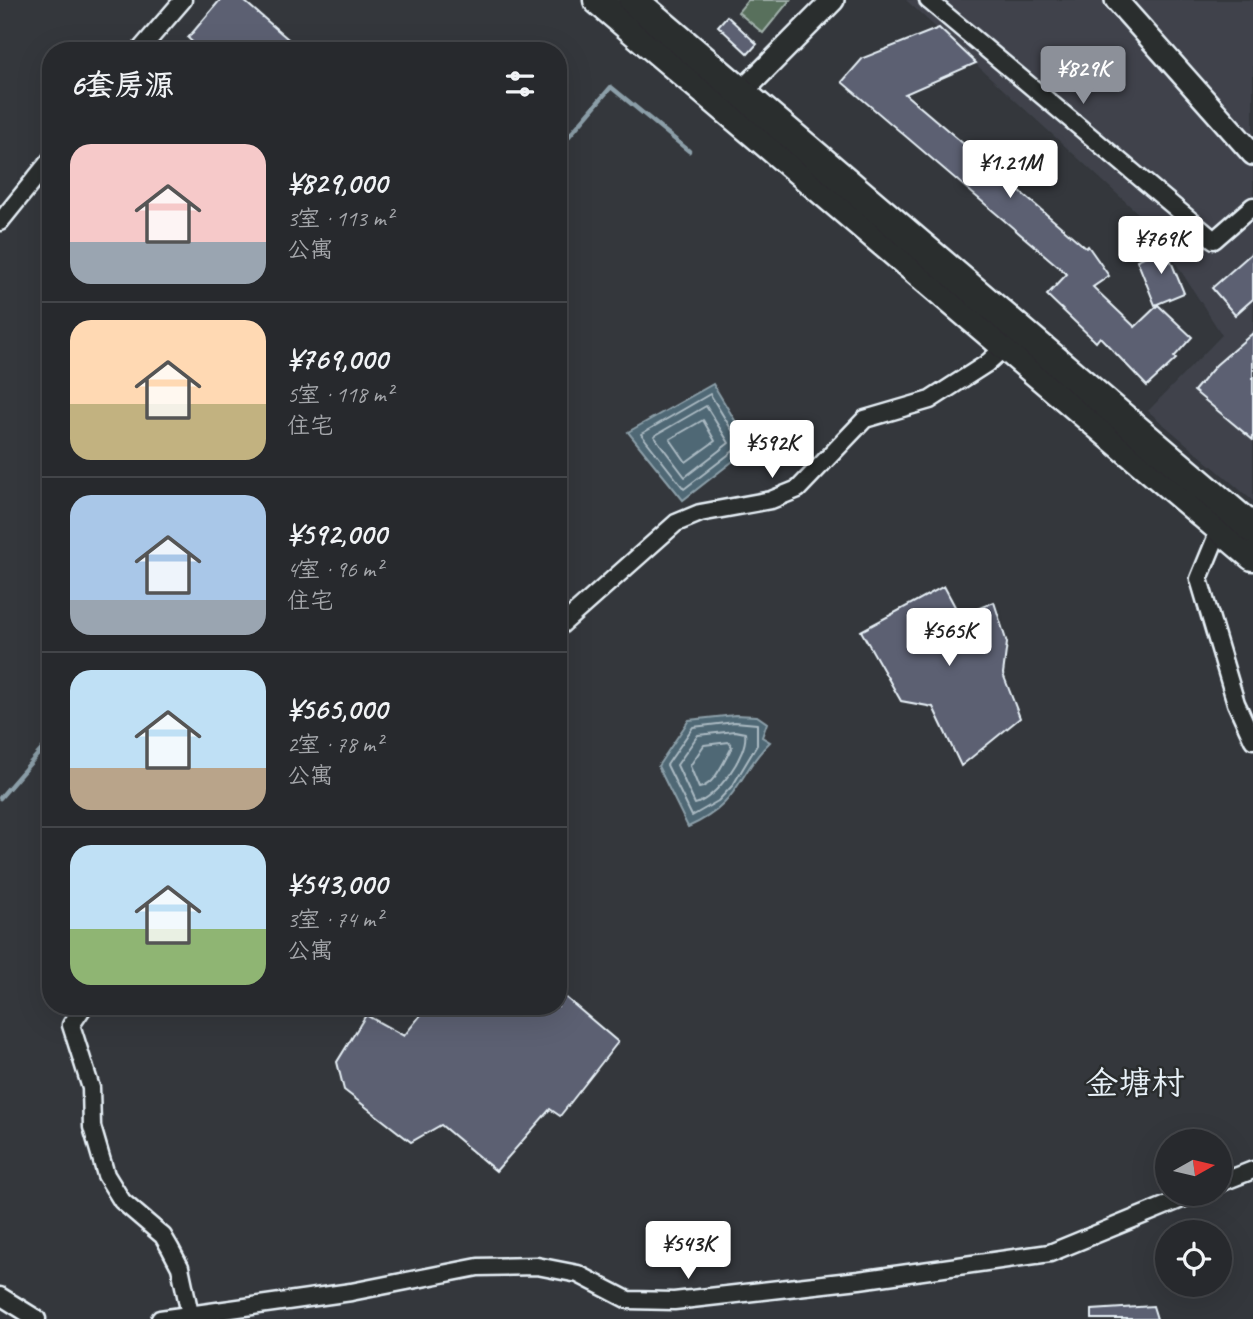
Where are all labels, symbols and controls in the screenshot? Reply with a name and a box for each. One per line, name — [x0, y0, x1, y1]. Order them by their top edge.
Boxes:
pin: ¥829K — [1034, 46, 1132, 106]
text: ¥829K — [1057, 54, 1109, 83]
icon: filters — [501, 65, 539, 103]
text: 6套房源 — [70, 66, 174, 104]
pin: ¥1.21M — [953, 140, 1067, 200]
text: ¥1.21M — [979, 148, 1041, 177]
text: ¥829,000 — [287, 164, 387, 202]
icon: home — [126, 172, 210, 256]
text: 3室 · 113 m² — [287, 204, 393, 233]
pin: ¥769K — [1112, 216, 1210, 276]
text: ¥769K — [1134, 224, 1188, 253]
text: 公寓 — [287, 235, 333, 264]
text: ¥769,000 — [287, 340, 388, 378]
icon: home — [126, 348, 210, 432]
text: 5室 · 118 m² — [287, 380, 393, 409]
text: 住宅 — [287, 411, 333, 440]
pin: ¥592K — [723, 420, 821, 480]
text: ¥592K — [746, 428, 798, 457]
text: ¥592,000 — [287, 515, 387, 553]
icon: home — [126, 523, 210, 607]
text: 4室 · 96 m² — [287, 555, 382, 584]
text: 住宅 — [287, 586, 333, 615]
pin: ¥565K — [900, 608, 998, 668]
text: ¥565K — [923, 616, 975, 645]
text: ¥565,000 — [287, 690, 387, 728]
icon: home — [126, 698, 210, 782]
text: 2室 · 78 m² — [287, 730, 382, 759]
text: 公寓 — [287, 761, 333, 790]
text: ¥543,000 — [287, 865, 387, 903]
icon: home — [126, 873, 210, 957]
text: 3室 · 74 m² — [287, 905, 382, 934]
text: 公寓 — [287, 936, 333, 965]
district label: 金塘村 — [1086, 1062, 1185, 1104]
north arrow — [1155, 1129, 1232, 1206]
map controls — [1155, 1129, 1232, 1297]
button: locate — [1155, 1220, 1232, 1297]
pin: ¥543K — [639, 1222, 737, 1281]
text: ¥543K — [662, 1229, 714, 1258]

